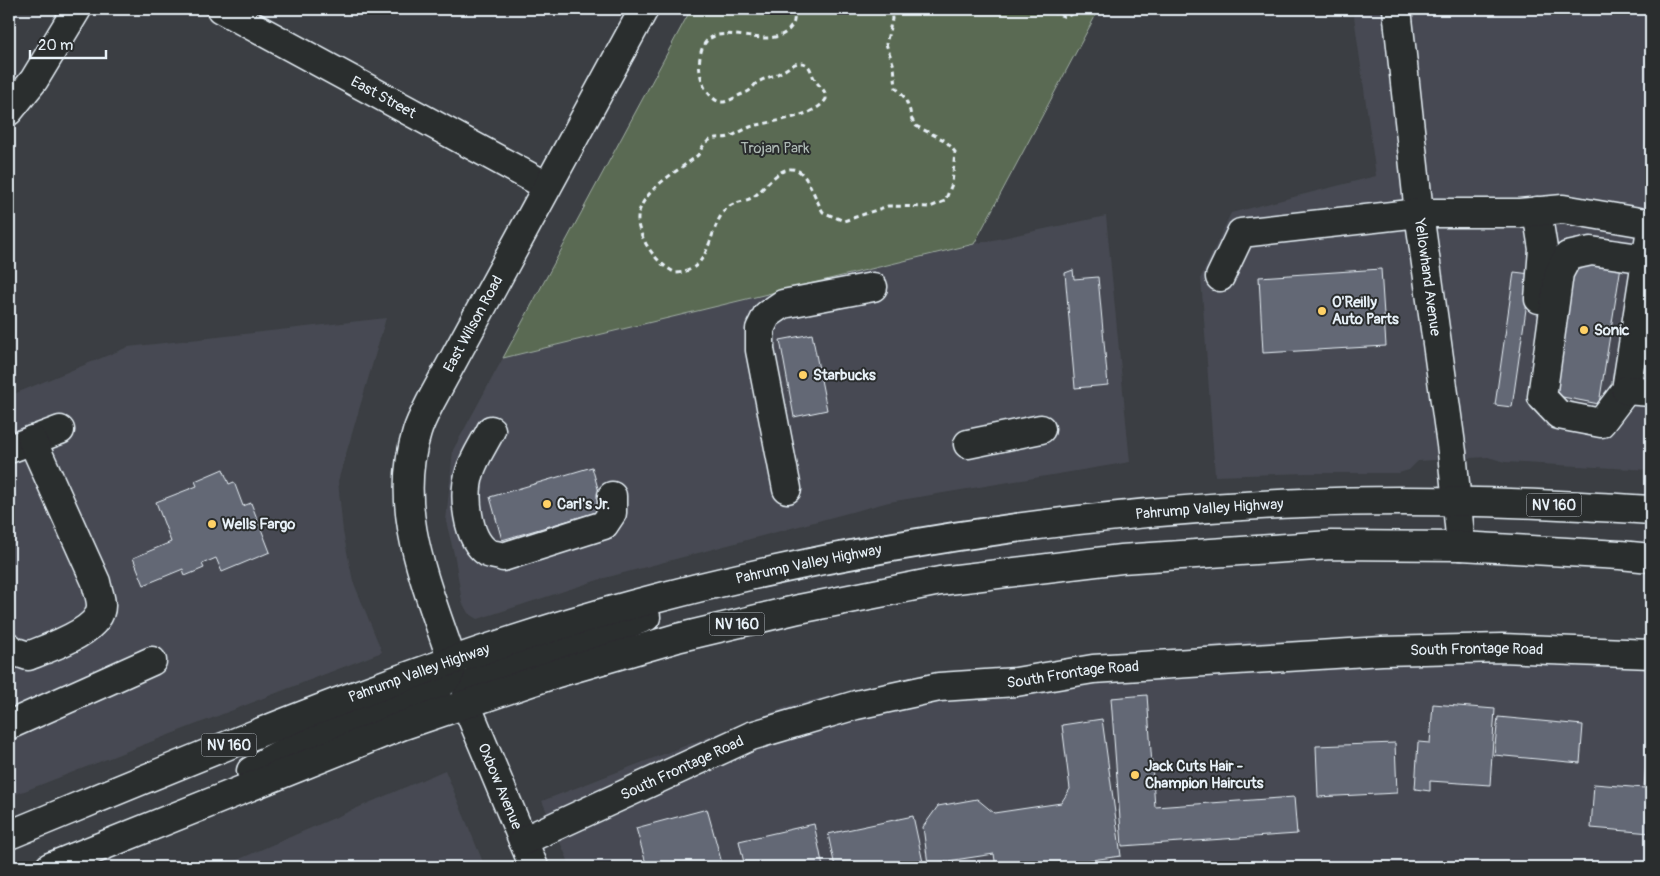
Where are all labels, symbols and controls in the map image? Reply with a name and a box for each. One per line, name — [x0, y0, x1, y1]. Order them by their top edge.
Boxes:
scale bar — [30, 28, 106, 60]
text: 20 m — [38, 36, 73, 55]
street label: East Street — [348, 72, 420, 123]
park label: Trojan Park — [741, 139, 810, 158]
street label: Yellowhand Avenue — [1410, 216, 1445, 338]
street label: East Wilson Road — [439, 272, 507, 375]
place label: O'Reilly Auto Parts — [1332, 293, 1399, 329]
marker: O'Reilly Auto Parts — [1316, 305, 1328, 317]
place label: Sonic — [1594, 321, 1630, 340]
marker: Sonic — [1578, 324, 1590, 336]
place label: Starbucks — [813, 366, 876, 385]
marker: Starbucks — [797, 369, 809, 381]
street label: Pahrump Valley Highway — [1135, 494, 1285, 524]
road number: NV 160 — [1526, 494, 1582, 516]
place label: Carl's Jr. — [557, 495, 610, 514]
marker: Carl's Jr. — [541, 498, 553, 510]
place label: Wells Fargo — [222, 515, 295, 534]
marker: Wells Fargo — [206, 518, 218, 530]
street label: Pahrump Valley Highway — [734, 540, 884, 588]
road number: NV 160 — [710, 612, 764, 636]
street label: South Frontage Road — [1410, 638, 1544, 660]
street label: Pahrump Valley Highway — [346, 639, 493, 707]
street label: South Frontage Road — [1006, 657, 1140, 692]
street label: South Frontage Road — [617, 731, 747, 804]
road number: NV 160 — [202, 734, 256, 756]
street label: Oxbow Avenue — [474, 740, 527, 833]
place label: Jack Cuts Hair - Champion Haircuts — [1145, 757, 1264, 793]
marker: Jack Cuts Hair - Champion Haircuts — [1129, 769, 1141, 781]

